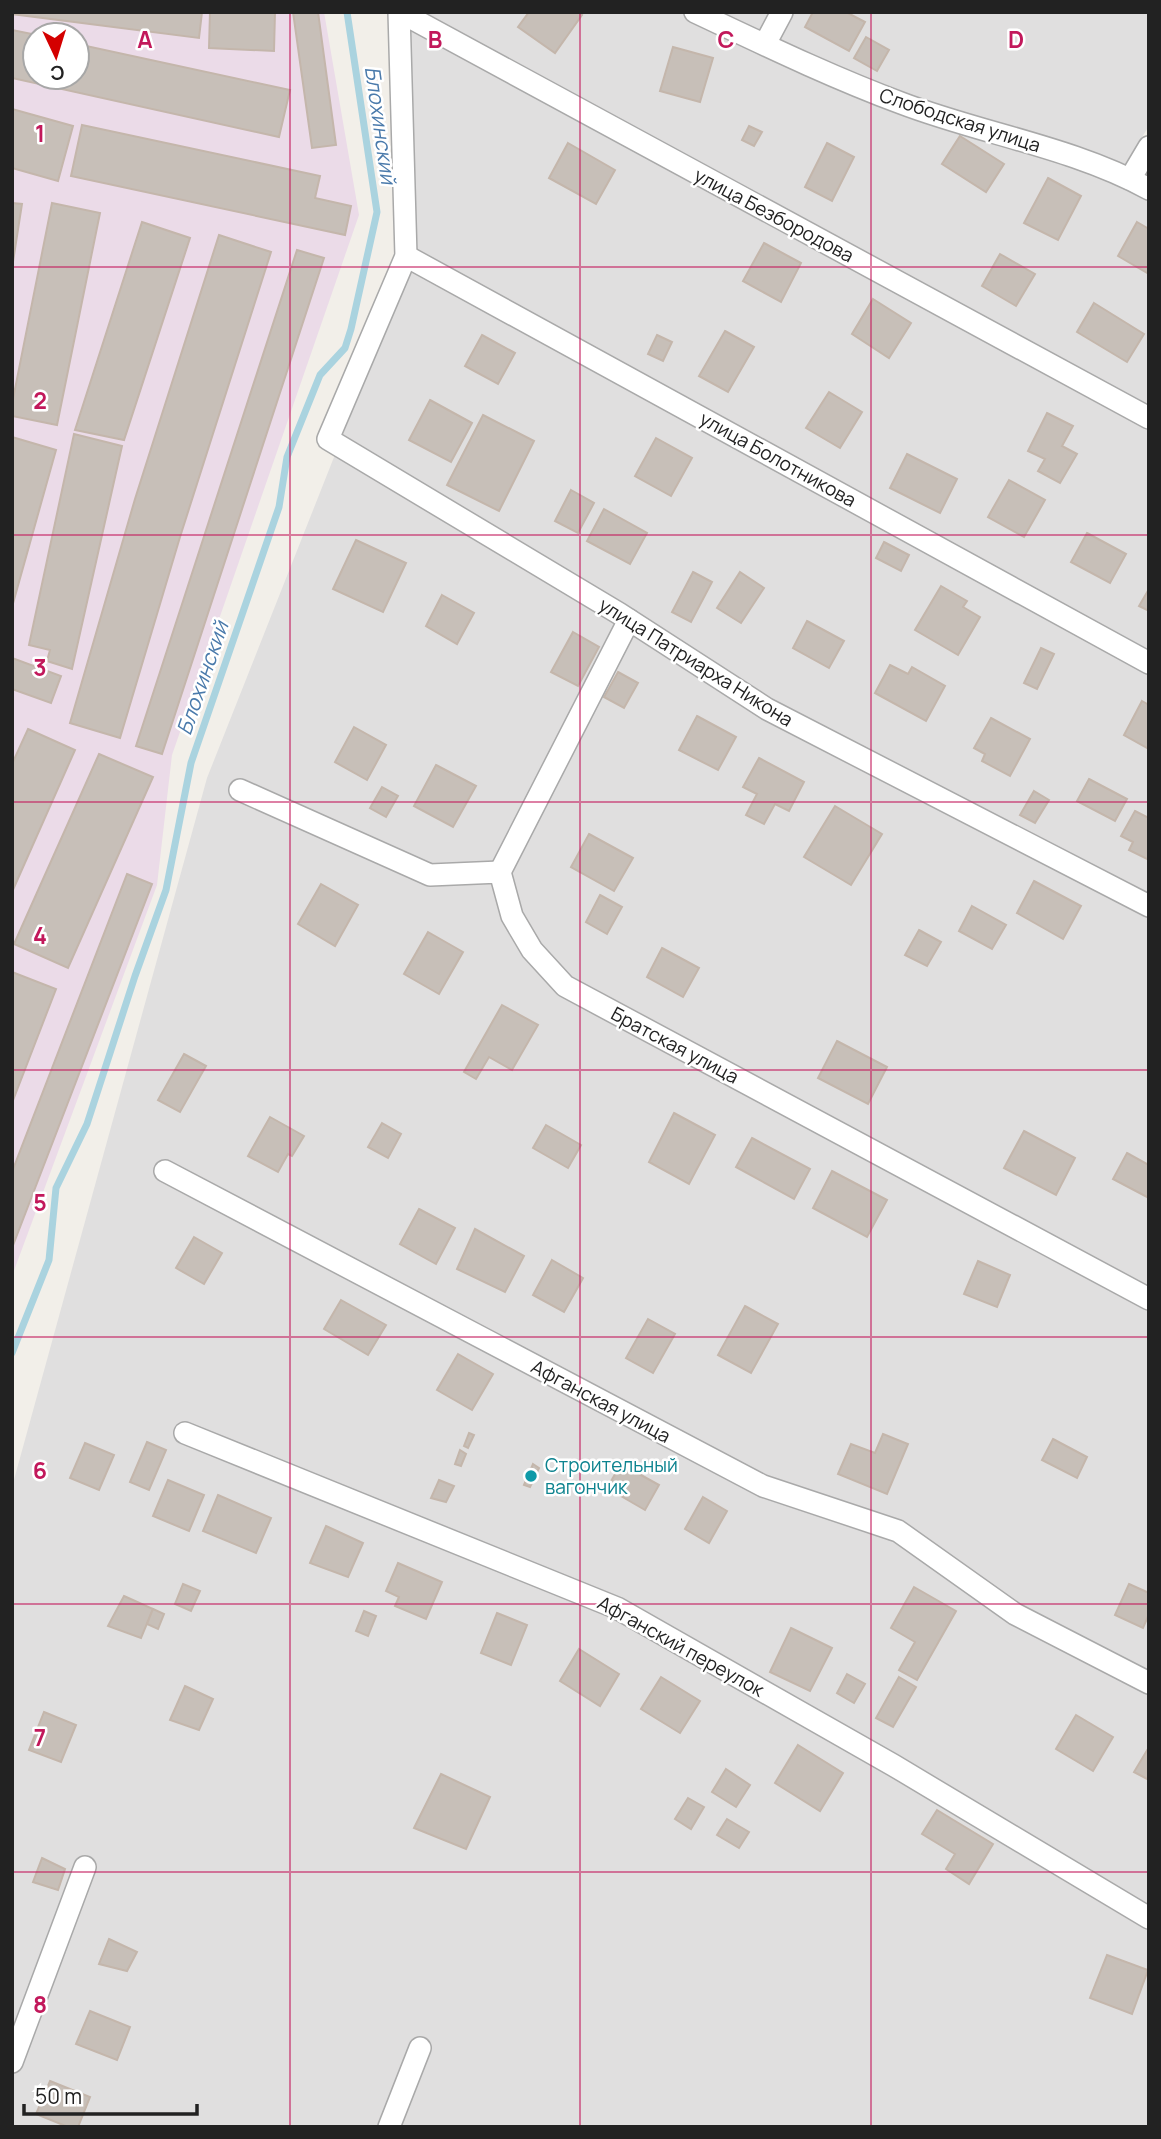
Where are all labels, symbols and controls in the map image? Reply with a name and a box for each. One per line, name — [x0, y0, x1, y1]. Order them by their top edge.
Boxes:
north arrow — [21, 21, 91, 91]
text: A — [137, 23, 153, 55]
text: B — [428, 23, 442, 55]
text: C — [718, 23, 735, 55]
text: D — [1008, 23, 1024, 55]
text: С — [49, 60, 65, 86]
water label: Блохинский — [359, 64, 403, 188]
street label: Слободская улица — [876, 82, 1044, 158]
text: 1 — [35, 117, 45, 149]
street label: улица Безбородова — [690, 162, 858, 268]
text: 2 — [33, 384, 47, 416]
street label: улица Болотникова — [695, 405, 861, 513]
street label: улица Патриарха Никона — [594, 592, 798, 732]
water label: Блохинский — [169, 616, 235, 739]
text: 3 — [33, 651, 47, 683]
text: 4 — [33, 919, 47, 951]
street label: Братская улица — [607, 1000, 743, 1090]
text: 5 — [33, 1186, 47, 1218]
street label: Афганская улица — [527, 1353, 675, 1449]
place label: Строительный вагончик — [545, 1452, 678, 1500]
text: 6 — [33, 1454, 47, 1486]
marker: Строительный вагончик — [523, 1468, 539, 1484]
street label: Афганский переулок — [593, 1589, 769, 1703]
text: 7 — [34, 1721, 46, 1753]
text: 8 — [33, 1988, 47, 2020]
scale bar — [24, 2072, 198, 2116]
text: 50 m — [35, 2082, 82, 2110]

